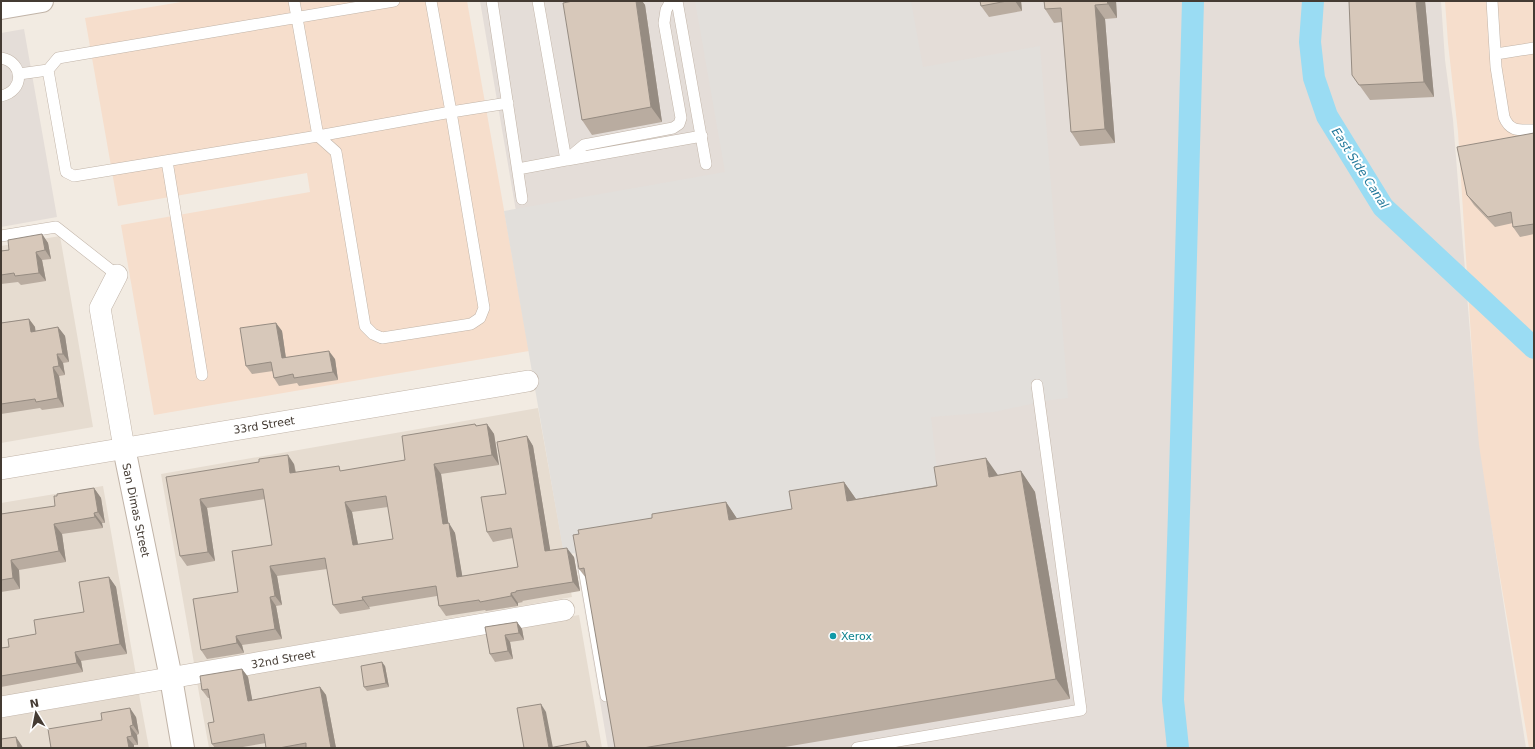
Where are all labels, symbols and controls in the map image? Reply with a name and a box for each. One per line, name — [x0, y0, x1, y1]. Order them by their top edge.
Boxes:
water label: East Side Canal — [1329, 125, 1392, 212]
street label: 33rd Street — [232, 414, 297, 437]
street label: San Dimas Street — [119, 462, 152, 559]
place label: Xerox — [841, 630, 872, 643]
marker: Xerox — [828, 631, 838, 641]
street label: 32nd Street — [250, 647, 317, 672]
north arrow — [16, 693, 56, 733]
text: N — [29, 696, 40, 711]

